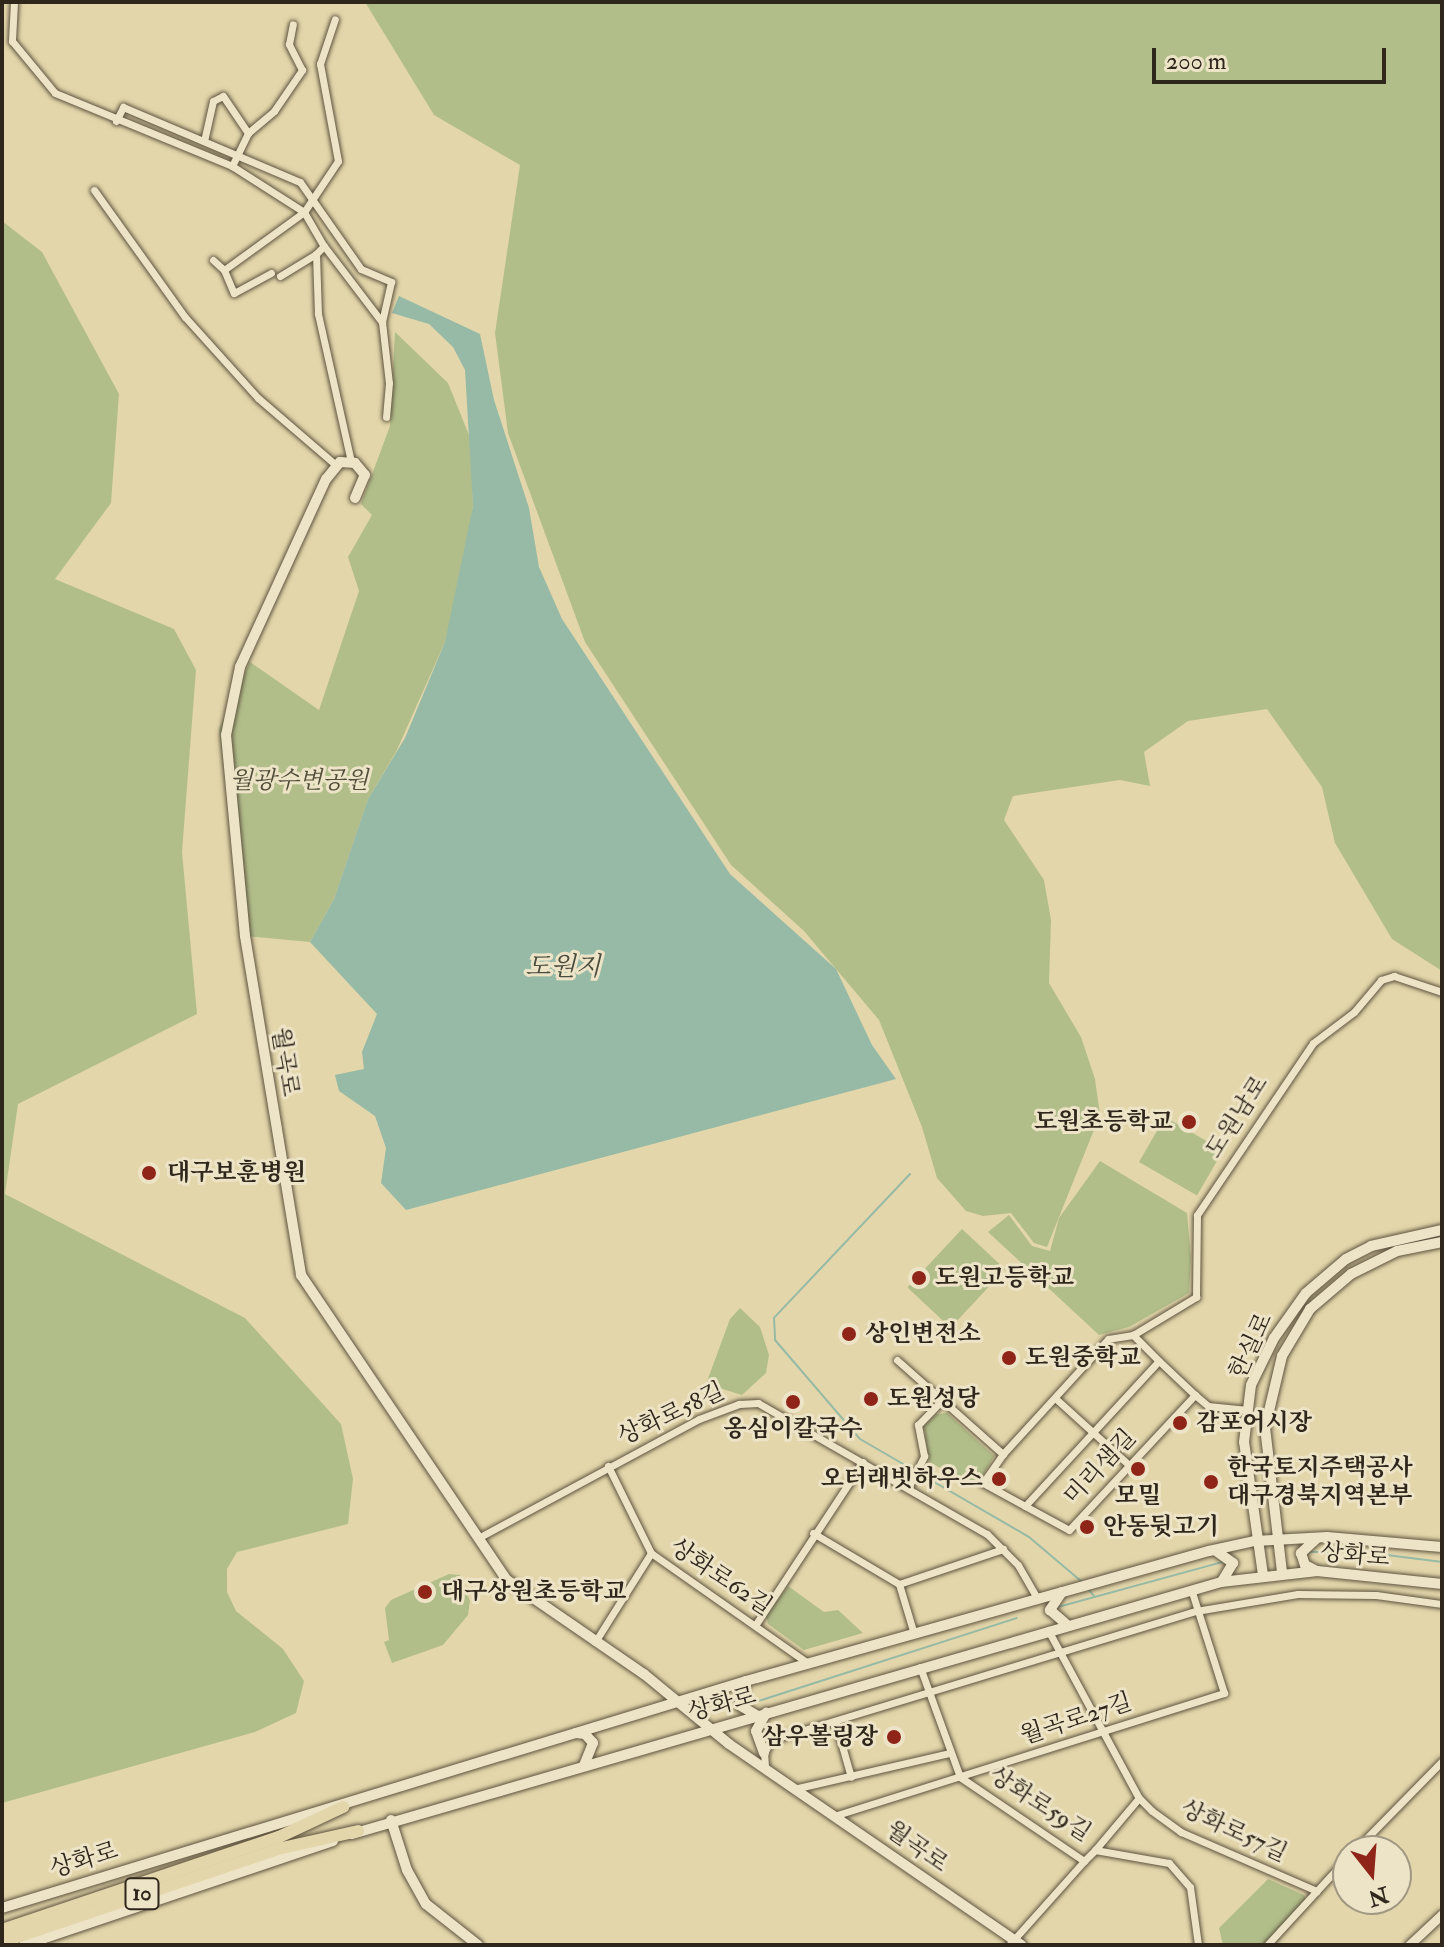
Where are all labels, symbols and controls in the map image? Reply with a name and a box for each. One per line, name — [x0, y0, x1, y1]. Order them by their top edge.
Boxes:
scale bar — [1156, 32, 1390, 82]
text: 200 m — [1166, 46, 1226, 77]
park label: 월광수변공원 — [229, 767, 369, 795]
water label: 도원지 — [525, 952, 601, 984]
street label: 월곡로 — [265, 1025, 305, 1099]
street label: 도원남로 — [1200, 1070, 1274, 1164]
place label: 도원초등학교 — [1034, 1108, 1173, 1136]
marker: 도원초등학교 — [1180, 1113, 1198, 1131]
place label: 대구보훈병원 — [167, 1159, 306, 1187]
marker: 대구보훈병원 — [138, 1162, 160, 1184]
place label: 도원고등학교 — [935, 1264, 1074, 1292]
marker: 도원고등학교 — [910, 1269, 928, 1287]
street label: 한실로 — [1223, 1308, 1279, 1384]
place label: 상인변전소 — [865, 1320, 981, 1348]
marker: 상인변전소 — [840, 1325, 858, 1343]
place label: 도원중학교 — [1025, 1344, 1141, 1372]
marker: 도원중학교 — [1000, 1349, 1018, 1367]
street label: 상화로58길 — [613, 1377, 729, 1451]
place label: 도원성당 — [887, 1385, 980, 1413]
marker: 도원성당 — [862, 1390, 880, 1408]
marker: 옹심이칼국수 — [784, 1393, 802, 1411]
place label: 감포어시장 — [1196, 1409, 1312, 1437]
marker: 감포어시장 — [1171, 1414, 1189, 1432]
place label: 옹심이칼국수 — [723, 1415, 863, 1443]
street label: 미리샘길 — [1058, 1423, 1142, 1511]
place label: 한국토지주택공사 대구경북지역본부 — [1227, 1454, 1412, 1510]
marker: 모밀 — [1129, 1460, 1147, 1478]
place label: 오터래빗하우스 — [821, 1465, 983, 1493]
marker: 오터래빗하우스 — [990, 1470, 1008, 1488]
marker: 한국토지주택공사 대구경북지역본부 — [1202, 1473, 1220, 1491]
place label: 모밀 — [1115, 1482, 1161, 1510]
place label: 안동뒷고기 — [1103, 1513, 1219, 1541]
marker: 안동뒷고기 — [1078, 1518, 1096, 1536]
street label: 상화로62길 — [664, 1532, 778, 1622]
street label: 상화로 — [1319, 1538, 1391, 1572]
place label: 대구상원초등학교 — [441, 1578, 626, 1606]
marker: 대구상원초등학교 — [416, 1583, 434, 1601]
street label: 상화로 — [685, 1681, 759, 1727]
street label: 월곡로27길 — [1016, 1687, 1136, 1751]
place label: 삼우볼링장 — [762, 1723, 878, 1751]
marker: 삼우볼링장 — [885, 1728, 903, 1746]
street label: 상화로59길 — [984, 1760, 1096, 1848]
street label: 상화로57길 — [1176, 1794, 1292, 1868]
street label: 월곡로 — [880, 1815, 954, 1879]
north arrow — [1332, 1835, 1412, 1915]
street label: 상화로 — [47, 1836, 121, 1884]
road number: 10 — [124, 1876, 160, 1912]
text: N — [1365, 1880, 1392, 1912]

